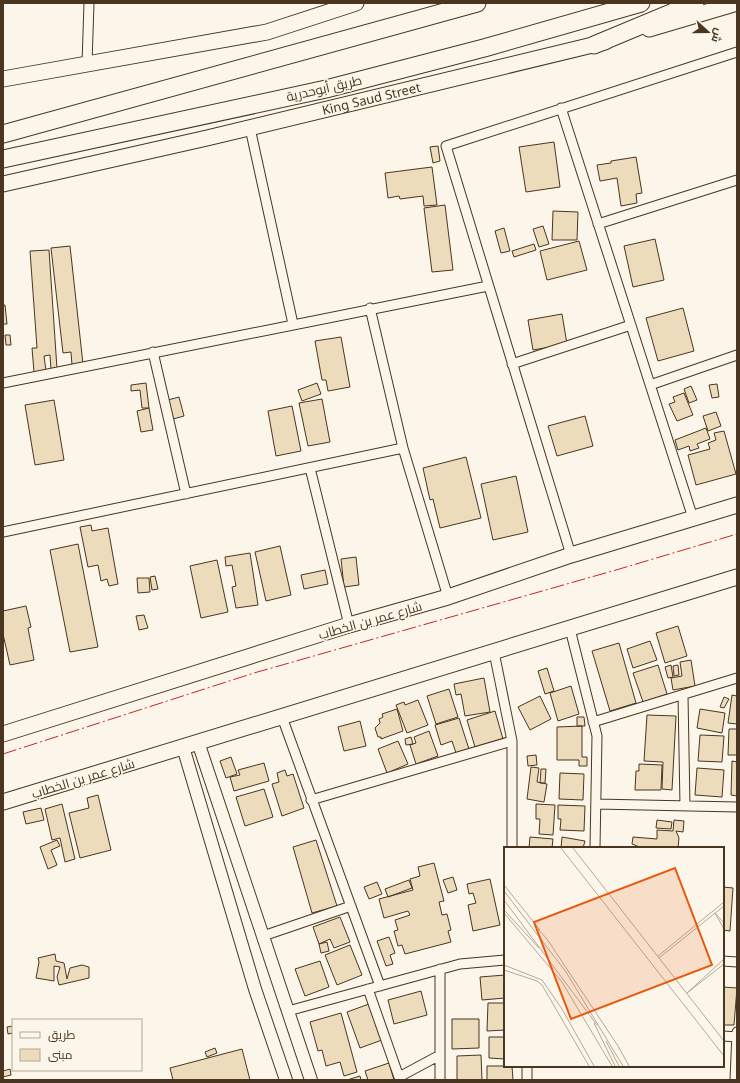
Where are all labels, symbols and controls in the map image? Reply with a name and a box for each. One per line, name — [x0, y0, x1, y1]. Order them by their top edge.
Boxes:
north arrow — [688, 12, 728, 52]
text: ش — [708, 26, 727, 45]
street label: طريق أبوحدرية — [284, 71, 364, 105]
street label: King Saud Street — [320, 78, 423, 119]
street label: شارع عمر بن الخطاب — [316, 597, 424, 643]
street label: شارع عمر بن الخطاب — [29, 754, 137, 802]
inset map — [504, 847, 724, 1067]
legend — [12, 1019, 142, 1071]
text: طريق — [48, 1026, 76, 1043]
text: مبنى — [48, 1046, 73, 1063]

